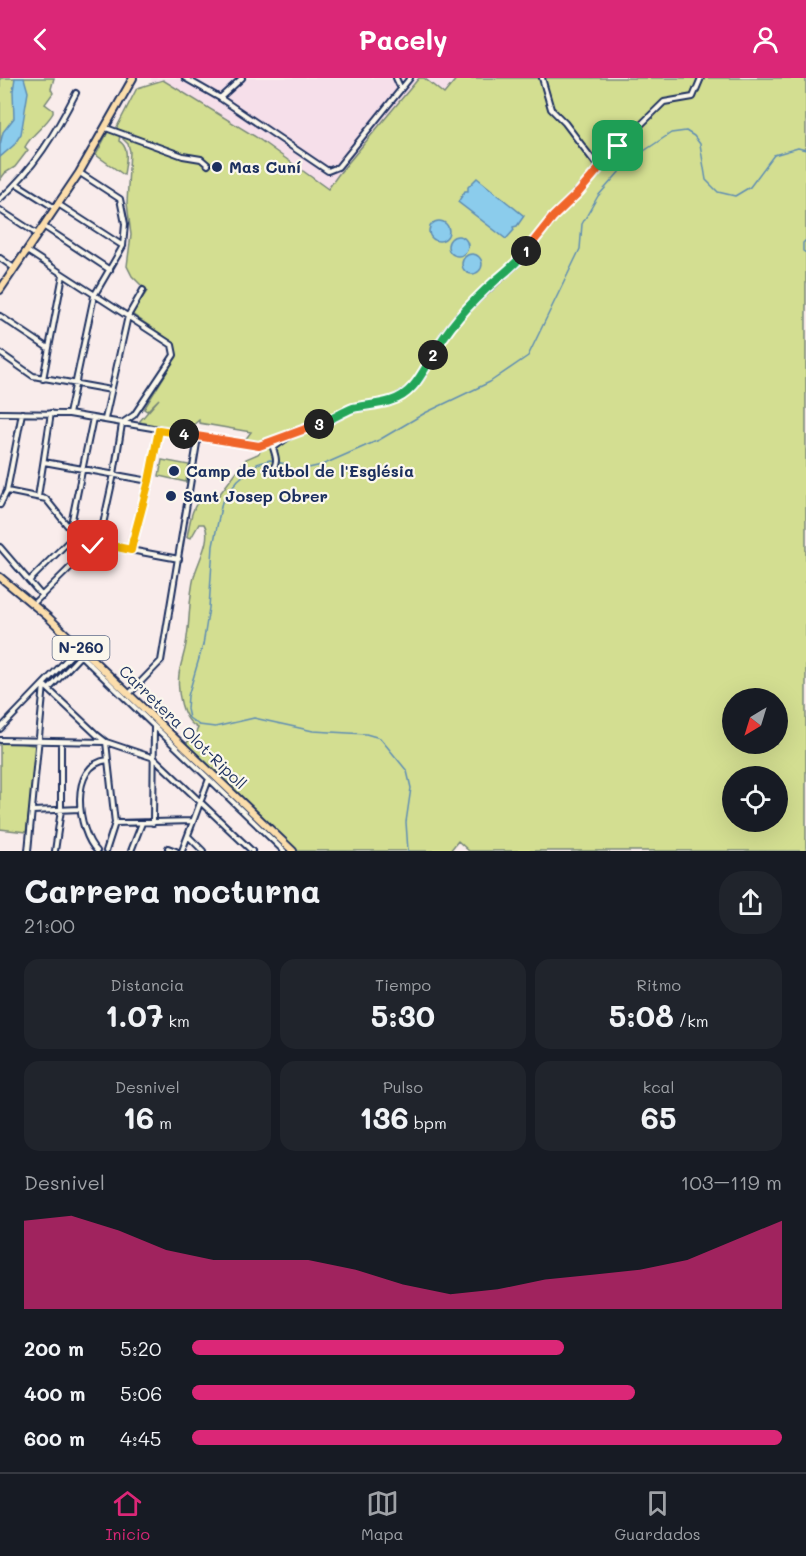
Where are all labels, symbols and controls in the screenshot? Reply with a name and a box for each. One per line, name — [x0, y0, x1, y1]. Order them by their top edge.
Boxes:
text: Pacely — [358, 22, 448, 57]
icon: back — [24, 23, 57, 56]
icon: person — [749, 23, 782, 56]
pin — [592, 120, 643, 171]
icon: arrive — [601, 129, 634, 162]
place label: Mas Cuní — [229, 156, 301, 177]
marker: Mas Cuní — [210, 160, 224, 174]
pin: 1 — [511, 236, 541, 266]
text: 1 — [522, 240, 530, 261]
pin: 2 — [418, 340, 448, 370]
text: 2 — [429, 344, 437, 365]
pin: 3 — [304, 409, 334, 439]
text: 3 — [314, 413, 324, 434]
pin: 4 — [169, 419, 199, 449]
text: 4 — [179, 423, 189, 444]
place label: Camp de futbol de l'Església — [186, 460, 414, 481]
marker: Camp de futbol de l'Església — [167, 464, 181, 478]
place label: Sant Josep Obrer — [183, 485, 328, 506]
marker: Sant Josep Obrer — [164, 489, 178, 503]
pin — [67, 520, 118, 571]
icon: check — [76, 529, 109, 562]
road number: N-260 — [52, 636, 110, 660]
street label: Carretera Olot-Ripoll — [115, 660, 252, 793]
north arrow — [722, 688, 788, 754]
map controls — [722, 688, 788, 832]
button: locate — [722, 766, 788, 832]
text: Carrera nocturna — [24, 868, 321, 911]
button: share — [719, 871, 782, 934]
text: 21:00 — [24, 912, 75, 938]
text: Distancia — [110, 974, 184, 995]
text: Tiempo — [375, 974, 431, 995]
text: Ritmo — [636, 974, 681, 995]
text: 1.07 — [105, 995, 163, 1035]
text: 5:30 — [371, 995, 435, 1035]
text: 5:08 — [609, 995, 674, 1035]
text: km — [163, 1010, 190, 1031]
text: /km — [674, 1010, 709, 1031]
text: Desnivel — [115, 1076, 180, 1097]
text: Pulso — [383, 1076, 423, 1097]
text: kcal — [643, 1076, 675, 1097]
text: 16 — [123, 1097, 154, 1137]
text: 136 — [359, 1097, 409, 1137]
text: 65 — [641, 1097, 677, 1137]
text: m — [154, 1112, 172, 1133]
text: bpm — [409, 1112, 447, 1133]
text: Desnivel — [24, 1169, 105, 1195]
text: 103–119 m — [681, 1169, 782, 1195]
text: 200 m — [24, 1335, 84, 1361]
text: 5:20 — [120, 1335, 161, 1361]
text: 400 m — [24, 1380, 85, 1406]
text: 5:06 — [120, 1380, 162, 1406]
text: 600 m — [24, 1425, 85, 1451]
text: 4:45 — [120, 1425, 161, 1451]
tab: Inicio — [105, 1487, 150, 1544]
tab: Mapa — [361, 1487, 403, 1544]
tab: Guardados — [614, 1487, 701, 1544]

